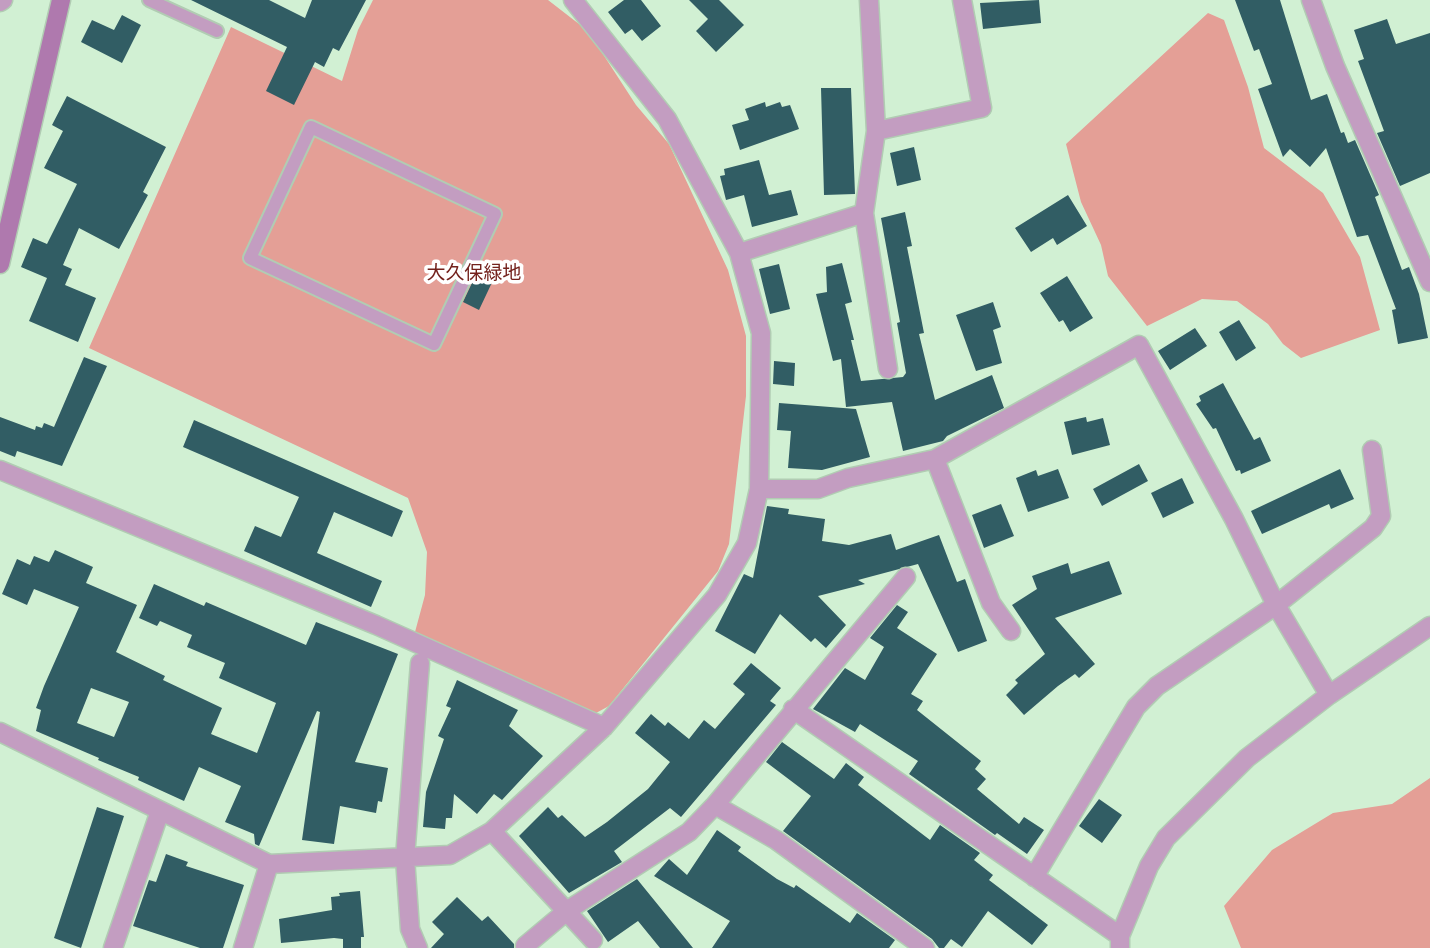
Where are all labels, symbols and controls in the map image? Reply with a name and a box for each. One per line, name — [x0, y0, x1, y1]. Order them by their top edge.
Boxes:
park label: 大久保緑地 — [427, 263, 521, 285]

